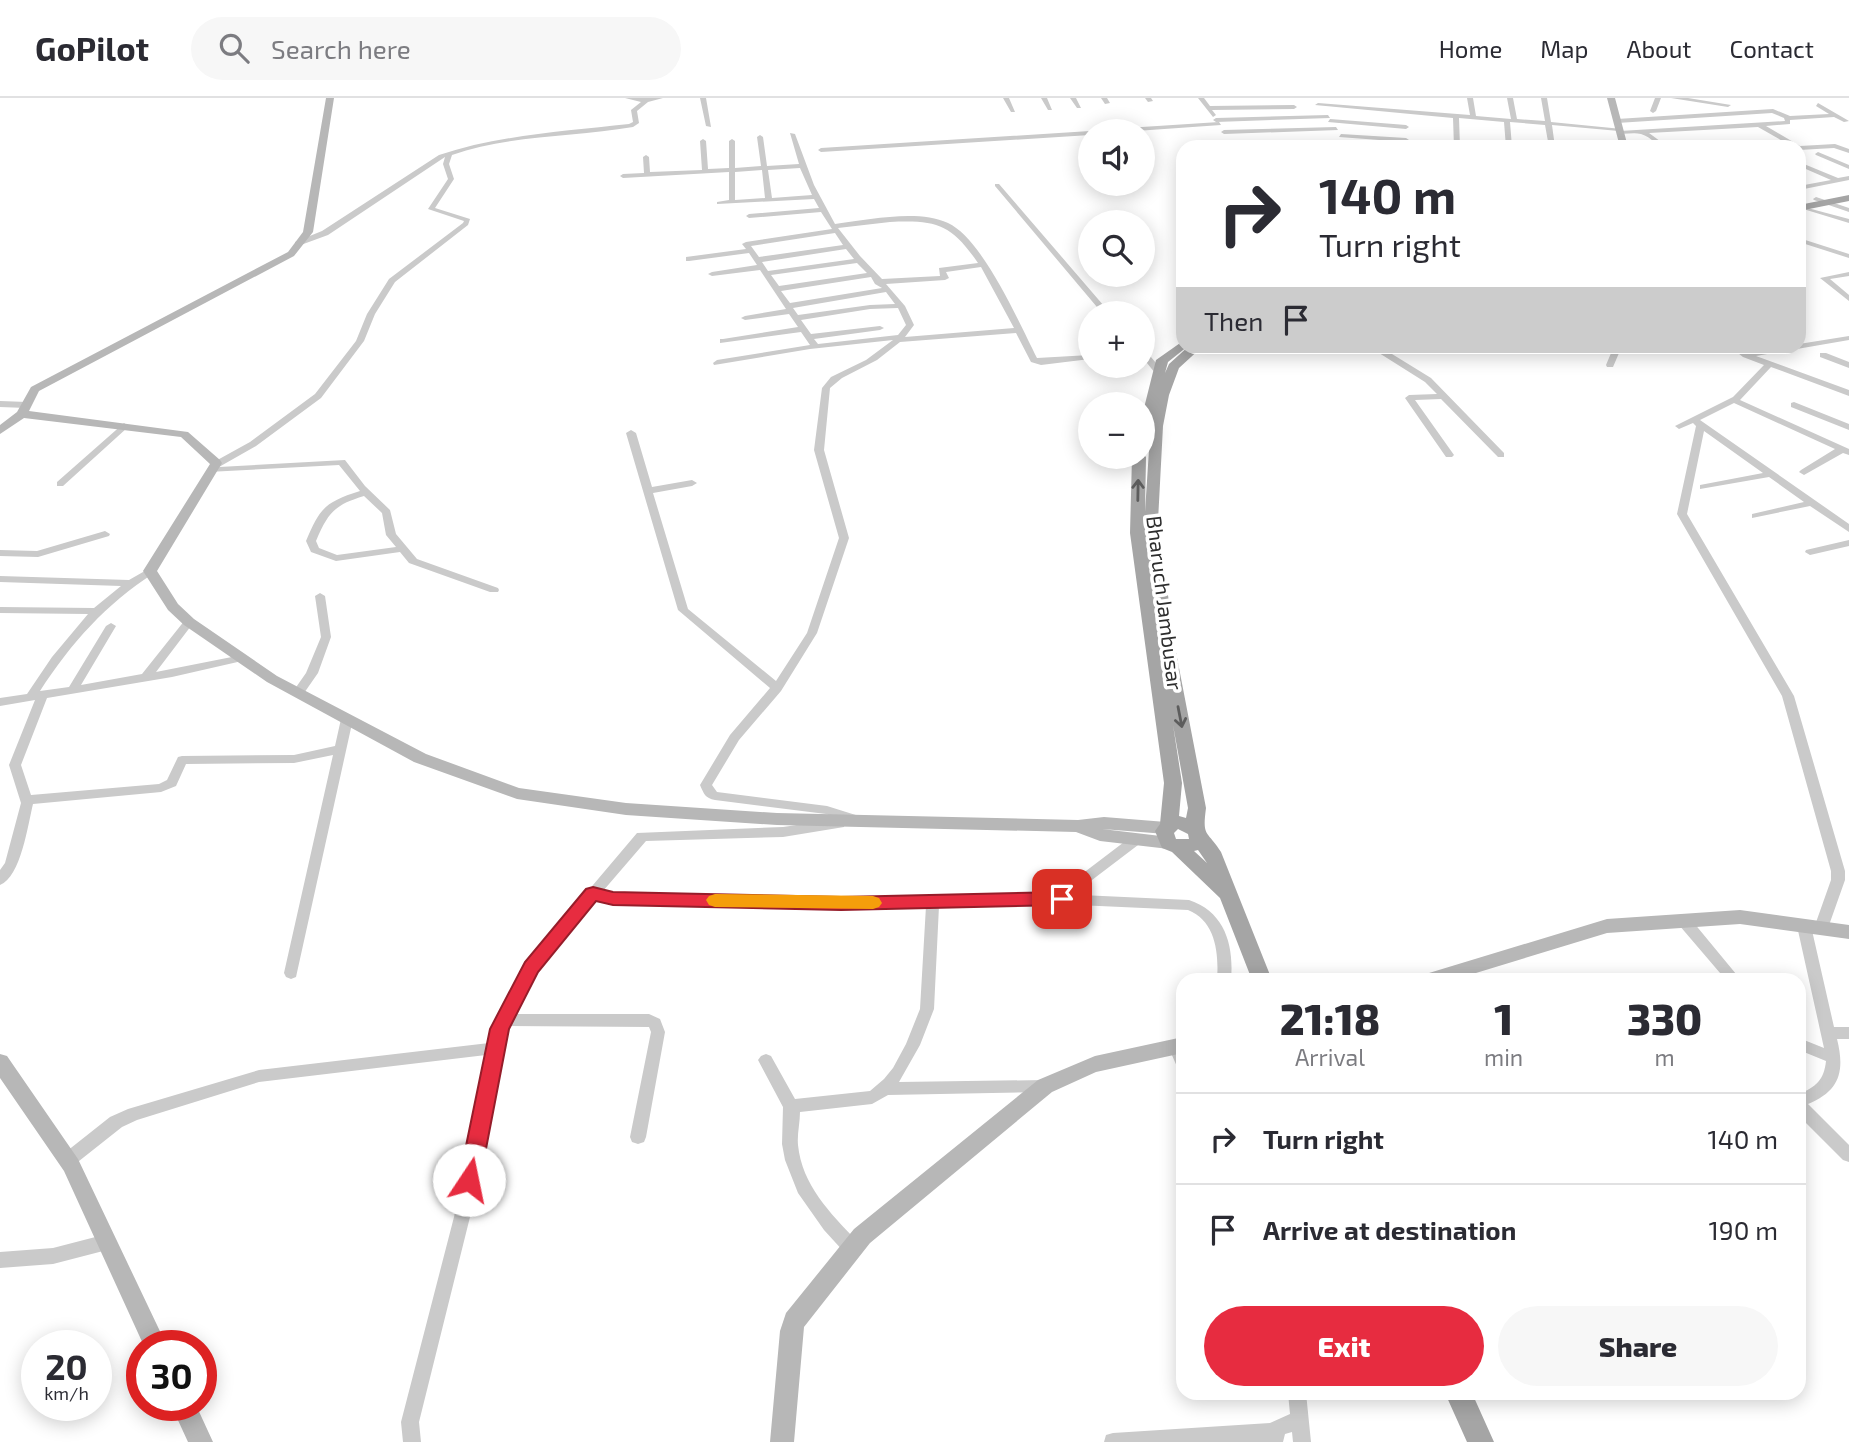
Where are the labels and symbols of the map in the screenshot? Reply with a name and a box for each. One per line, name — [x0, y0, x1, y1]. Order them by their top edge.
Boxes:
one-way arrow — [1131, 479, 1145, 502]
street label: Bharuch Jambusar — [1142, 514, 1189, 692]
one-way arrow — [1174, 705, 1188, 728]
pin — [1032, 869, 1092, 929]
position arrow — [432, 1143, 506, 1217]
speed limit sign: 30 — [126, 1330, 217, 1421]

